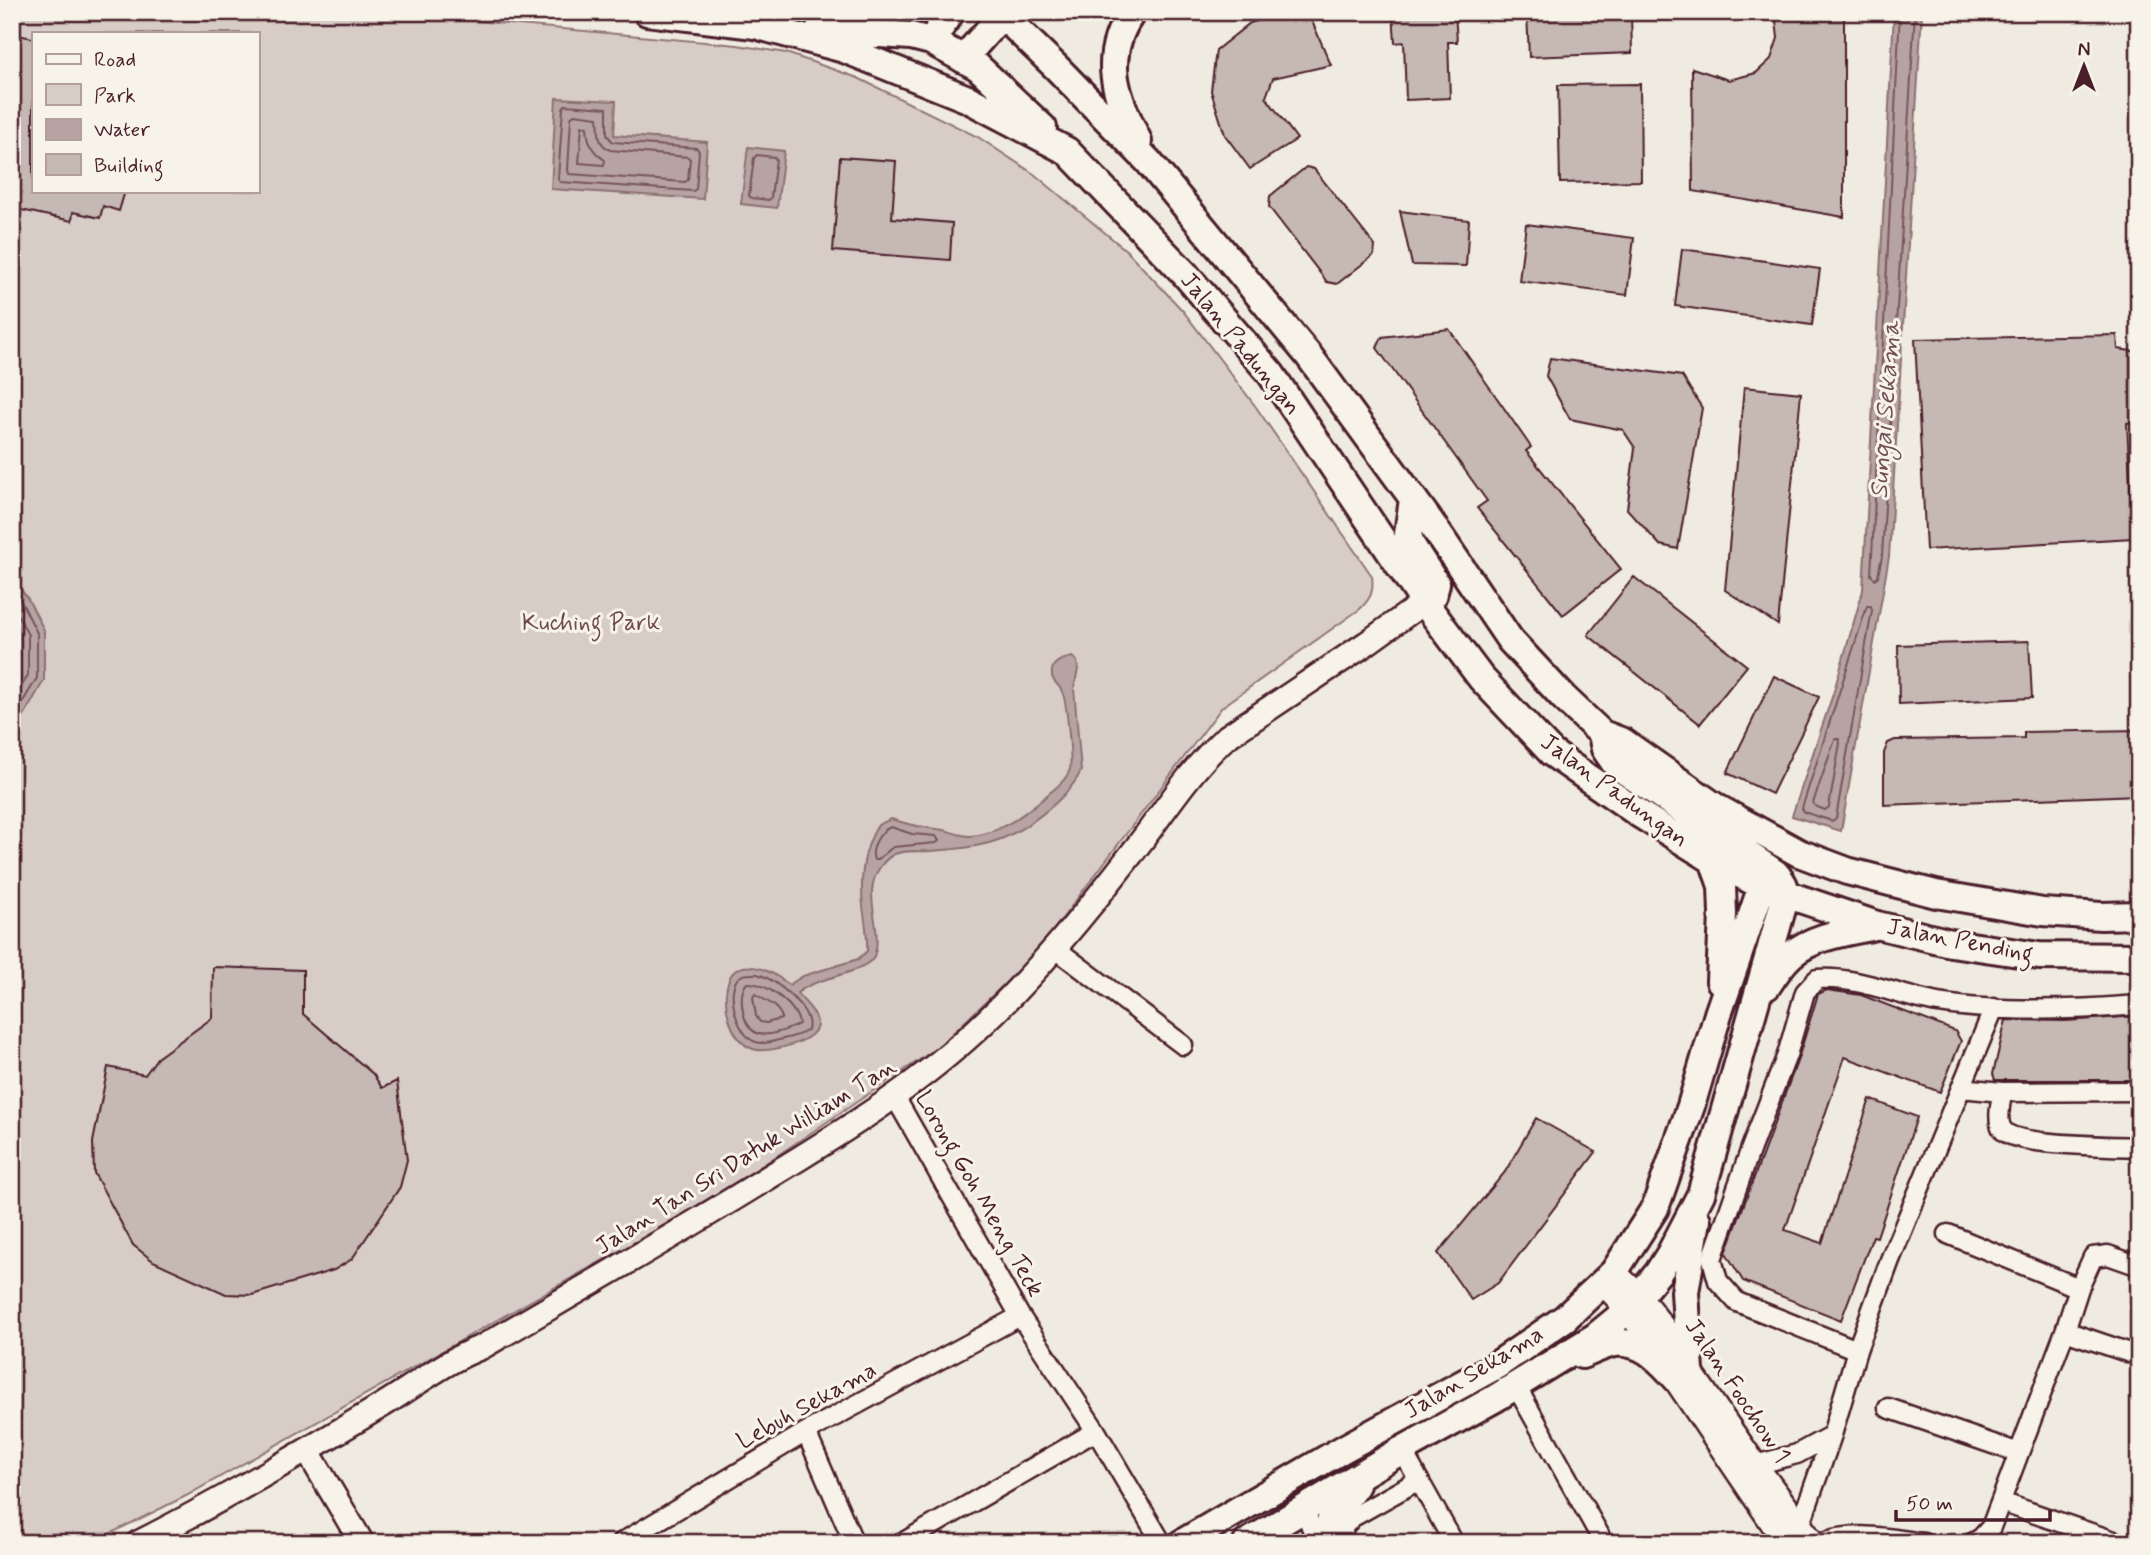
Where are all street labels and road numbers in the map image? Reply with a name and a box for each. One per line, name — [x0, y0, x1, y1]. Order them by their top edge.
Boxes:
street label: Jalan Padungan — [1173, 266, 1307, 422]
street label: Jalan Padungan — [1534, 727, 1694, 855]
street label: Jalan Pending — [1884, 912, 2036, 973]
street label: Jalan Tan Sri Datuk William Tan — [590, 1051, 902, 1263]
street label: Lorong Goh Meng Teck — [905, 1085, 1051, 1304]
street label: Jalan Foochow 1 — [1677, 1313, 1797, 1469]
street label: Jalan Sekama — [1399, 1319, 1549, 1427]
street label: Lebuh Sekama — [732, 1355, 882, 1457]

